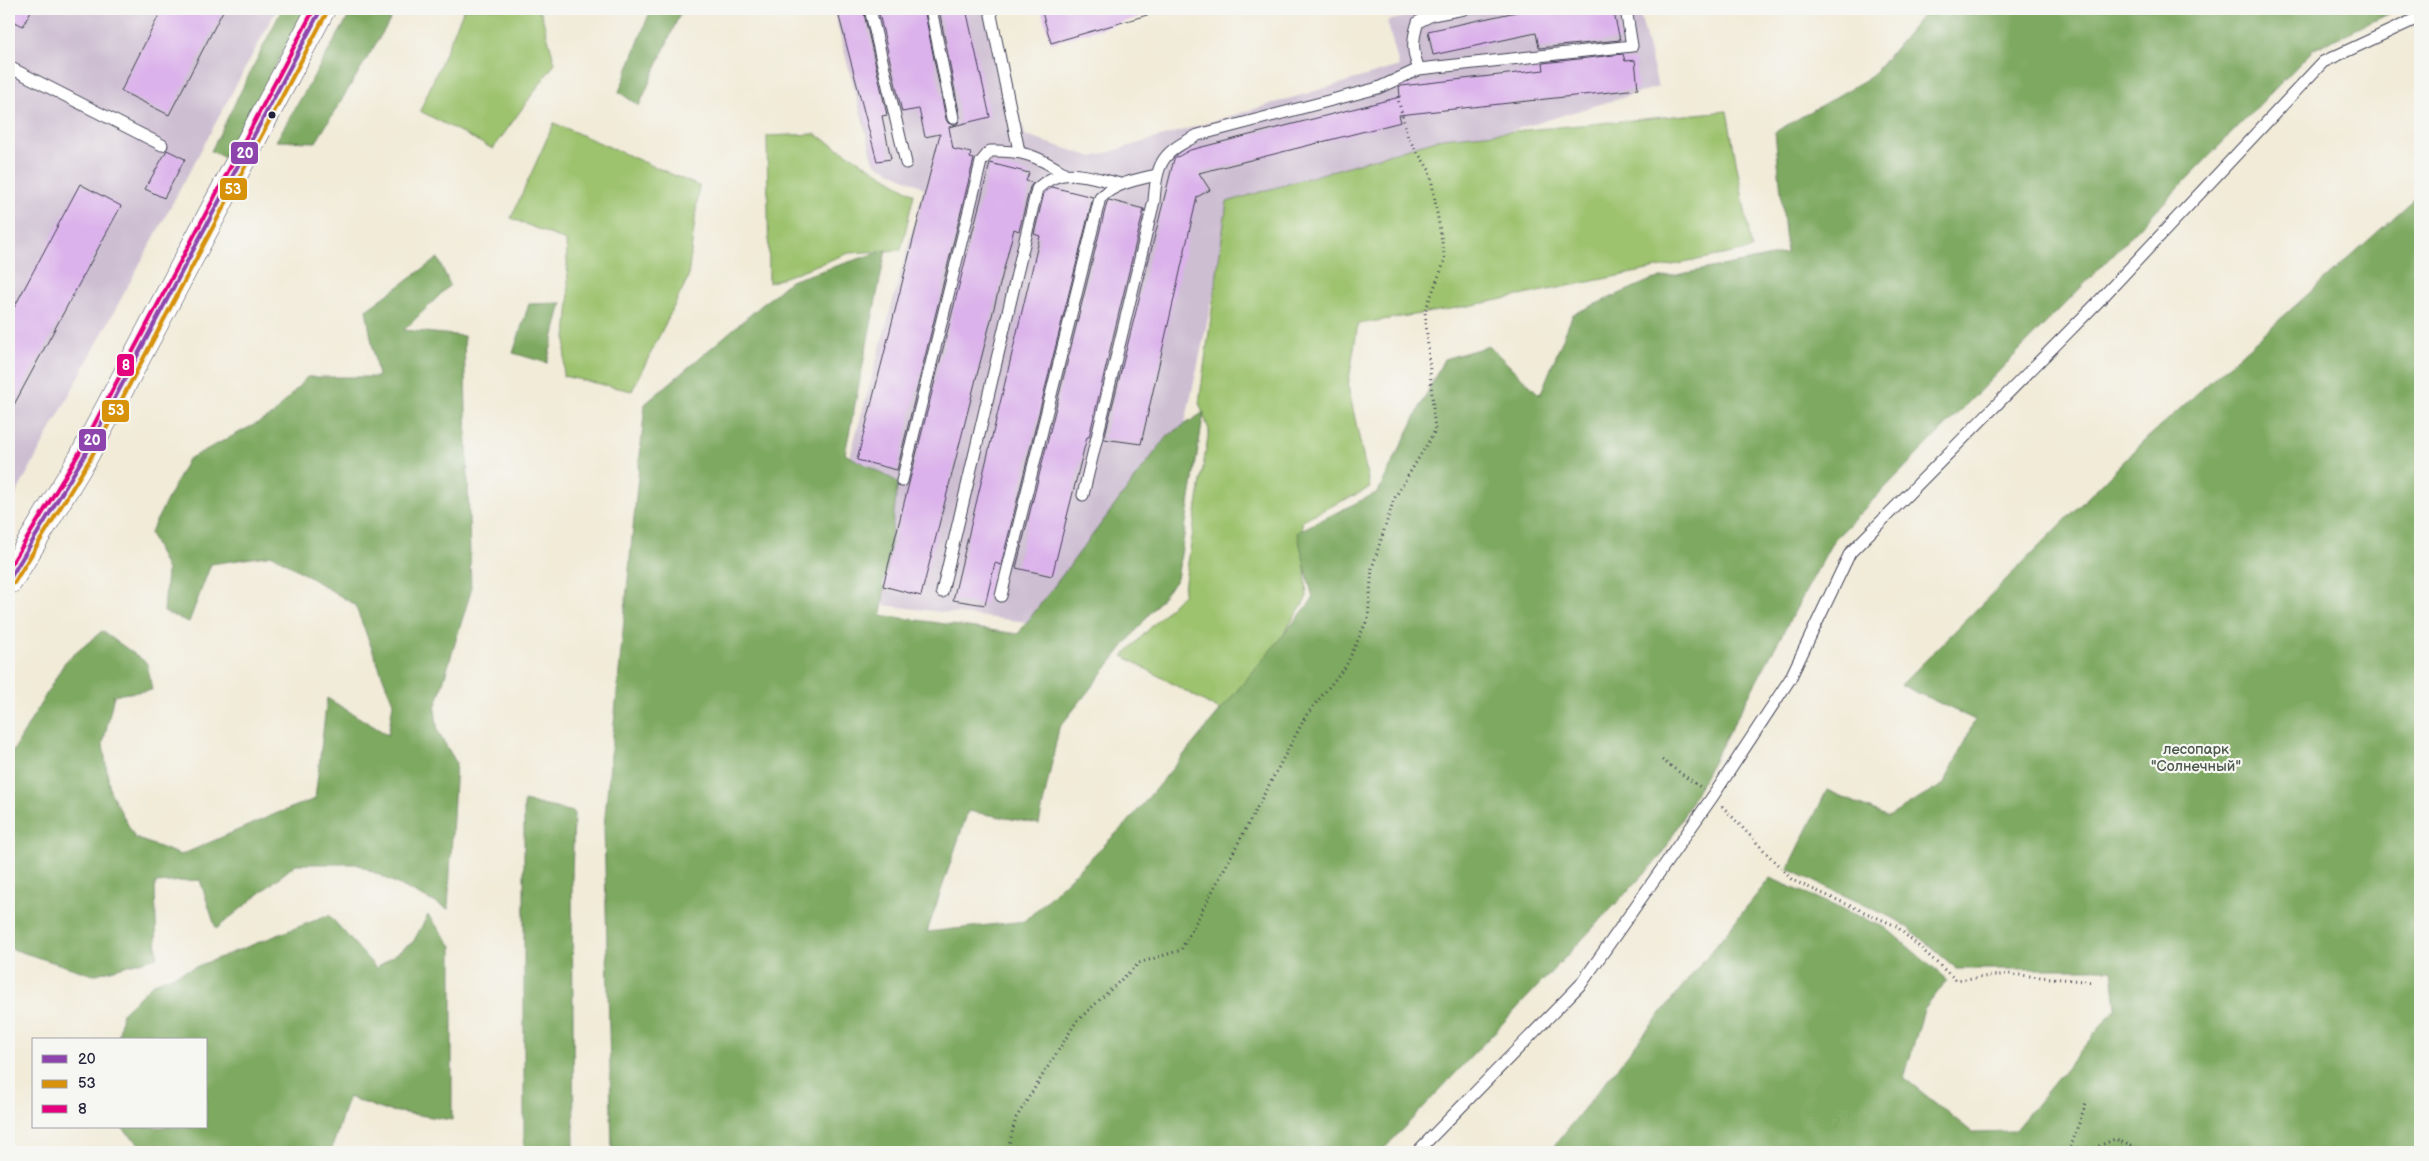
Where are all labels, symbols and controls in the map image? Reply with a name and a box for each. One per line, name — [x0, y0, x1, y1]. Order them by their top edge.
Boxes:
unlabelled marker — [267, 110, 277, 120]
line badge: 20 — [230, 141, 259, 165]
text: 20 — [237, 145, 254, 162]
line badge: 53 — [219, 177, 248, 201]
text: 53 — [225, 181, 241, 198]
line badge: 8 — [116, 353, 135, 377]
text: 8 — [122, 357, 130, 374]
line badge: 53 — [101, 399, 130, 423]
text: 53 — [108, 402, 124, 419]
line badge: 20 — [78, 428, 107, 452]
text: 20 — [84, 432, 101, 449]
park label: лесопарк "Солнечный" — [2151, 740, 2241, 776]
legend — [32, 1038, 208, 1128]
text: 20 — [78, 1050, 96, 1069]
text: 53 — [78, 1074, 96, 1093]
text: 8 — [78, 1100, 87, 1119]

